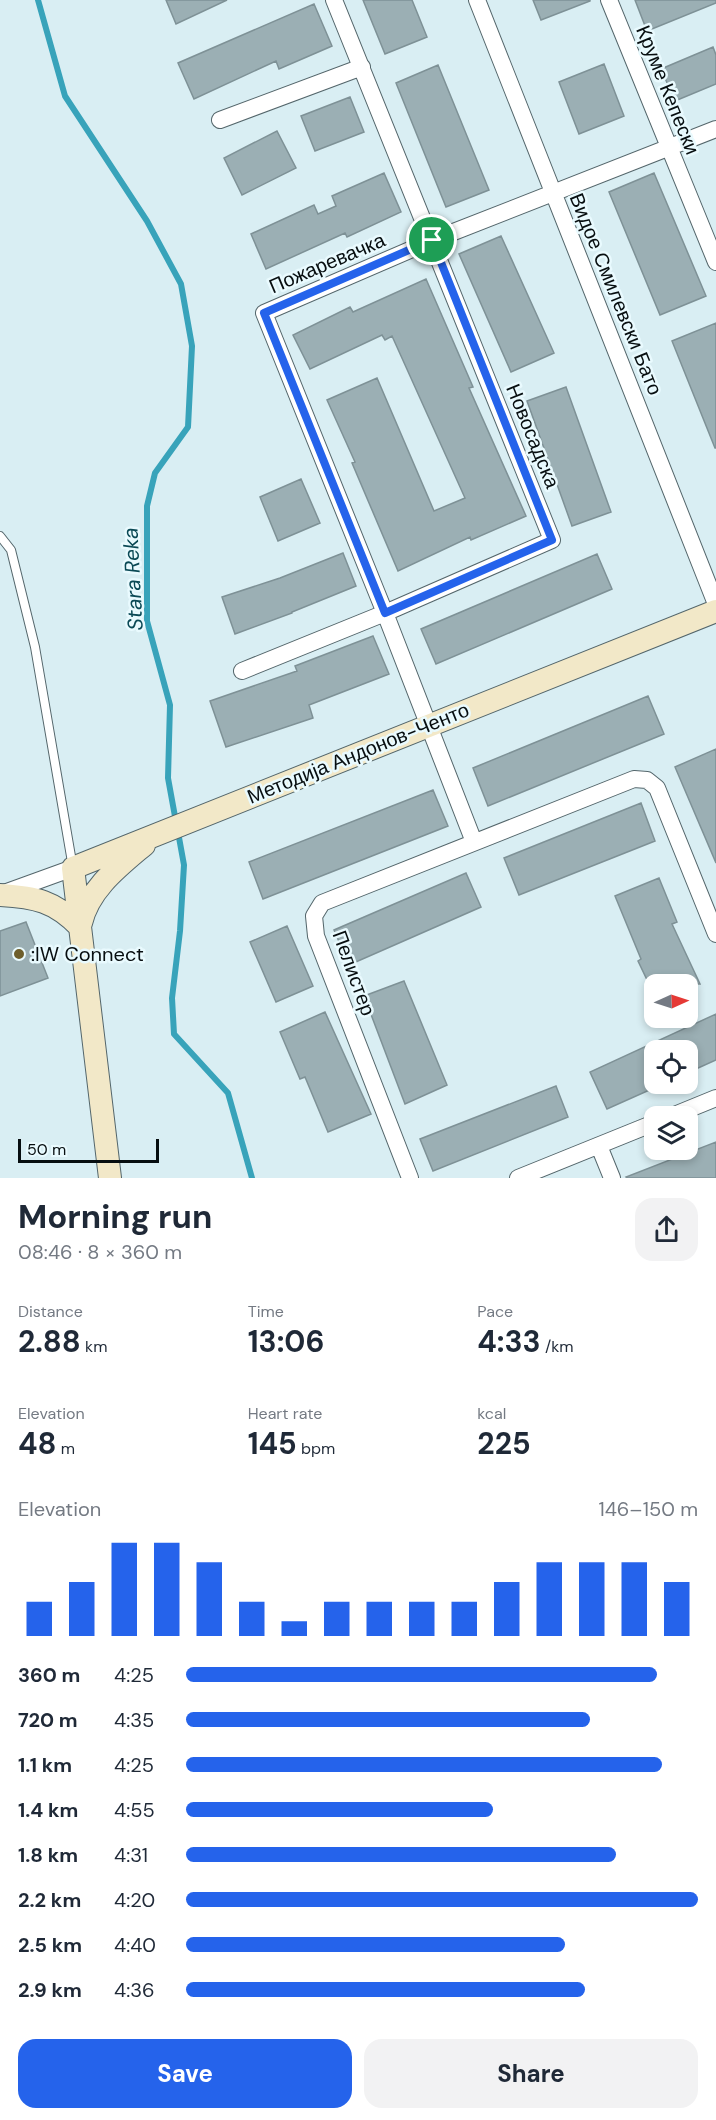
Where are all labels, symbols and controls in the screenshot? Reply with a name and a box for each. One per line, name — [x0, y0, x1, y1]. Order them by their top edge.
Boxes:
street label: Круме Кепески — [630, 22, 706, 158]
street label: Видое Смилевски Бато — [564, 189, 668, 399]
pin — [406, 214, 457, 265]
icon: arrive — [415, 223, 448, 256]
street label: Пожаревачка — [265, 226, 390, 299]
street label: Новосадска — [500, 380, 566, 493]
water label: Stara Reka — [116, 527, 150, 631]
street label: Методија Андонов-Ченто — [243, 697, 473, 809]
street label: Пелистер — [327, 927, 381, 1019]
place label: :IW Connect — [31, 941, 144, 967]
marker: :IW Connect — [12, 947, 26, 961]
north arrow — [644, 974, 698, 1028]
map controls — [644, 974, 698, 1160]
button: locate — [644, 1040, 698, 1094]
button: layers — [644, 1106, 698, 1160]
scale bar — [18, 1136, 159, 1164]
text: 50 m — [27, 1139, 66, 1160]
text: Morning run — [18, 1195, 212, 1238]
button: share — [635, 1198, 698, 1261]
text: 08:46 · 8 × 360 m — [18, 1239, 182, 1265]
text: Distance — [18, 1301, 83, 1322]
text: Time — [248, 1301, 284, 1322]
text: Pace — [477, 1301, 513, 1322]
text: 2.88 — [18, 1322, 81, 1361]
text: 13:06 — [248, 1322, 324, 1361]
text: 4:33 — [477, 1322, 541, 1361]
text: km — [81, 1336, 107, 1357]
text: /km — [541, 1336, 574, 1357]
text: Elevation — [18, 1403, 85, 1424]
text: Heart rate — [248, 1403, 322, 1424]
text: kcal — [477, 1403, 506, 1424]
text: 48 — [18, 1424, 57, 1463]
text: 145 — [248, 1424, 297, 1463]
text: 225 — [477, 1424, 531, 1463]
text: m — [57, 1438, 75, 1459]
text: bpm — [297, 1438, 335, 1459]
text: Elevation — [18, 1496, 101, 1522]
text: 146–150 m — [598, 1496, 698, 1522]
text: 360 m — [18, 1662, 80, 1688]
text: 4:25 — [114, 1662, 154, 1688]
text: 720 m — [18, 1707, 78, 1733]
text: 4:35 — [114, 1707, 154, 1733]
text: 1.1 km — [18, 1752, 72, 1778]
text: 4:25 — [114, 1752, 154, 1778]
text: 1.4 km — [18, 1797, 78, 1823]
text: 4:55 — [114, 1797, 155, 1823]
text: 1.8 km — [18, 1842, 78, 1868]
text: 4:31 — [114, 1842, 148, 1868]
text: 2.2 km — [18, 1887, 81, 1913]
text: 4:20 — [114, 1887, 155, 1913]
text: 2.5 km — [18, 1932, 82, 1958]
text: 4:40 — [114, 1932, 156, 1958]
text: 2.9 km — [18, 1977, 82, 2003]
text: 4:36 — [114, 1977, 155, 2003]
button: Save — [18, 2039, 352, 2108]
button: Share — [364, 2039, 698, 2108]

